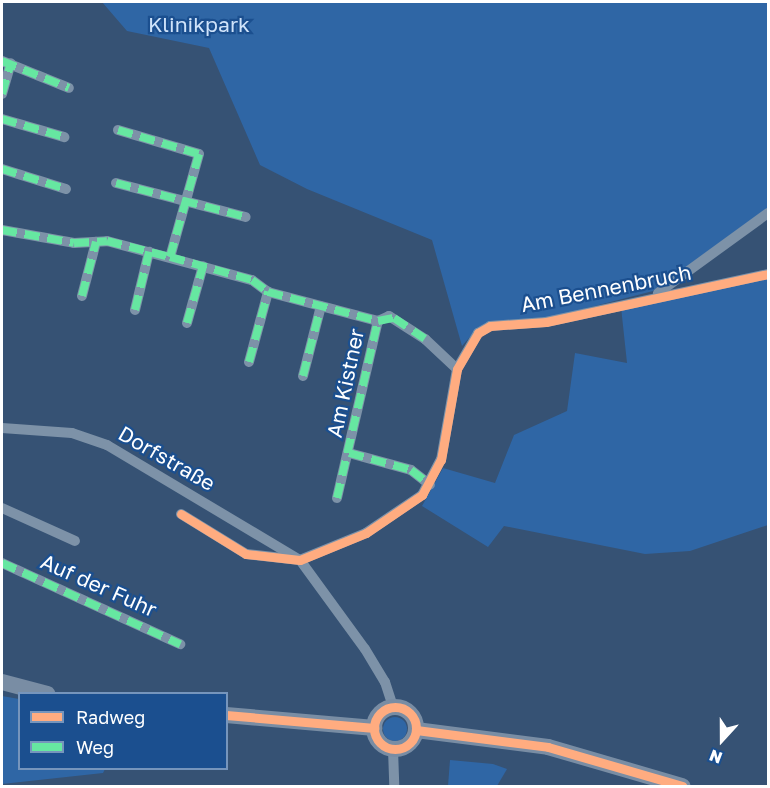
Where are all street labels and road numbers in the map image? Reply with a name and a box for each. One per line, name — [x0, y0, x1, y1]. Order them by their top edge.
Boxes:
street label: Am Bennenbruch — [519, 259, 693, 317]
street label: Am Kistner — [321, 326, 369, 440]
street label: Dorfstraße — [114, 420, 220, 496]
street label: Auf der Fuhr — [37, 548, 161, 622]

